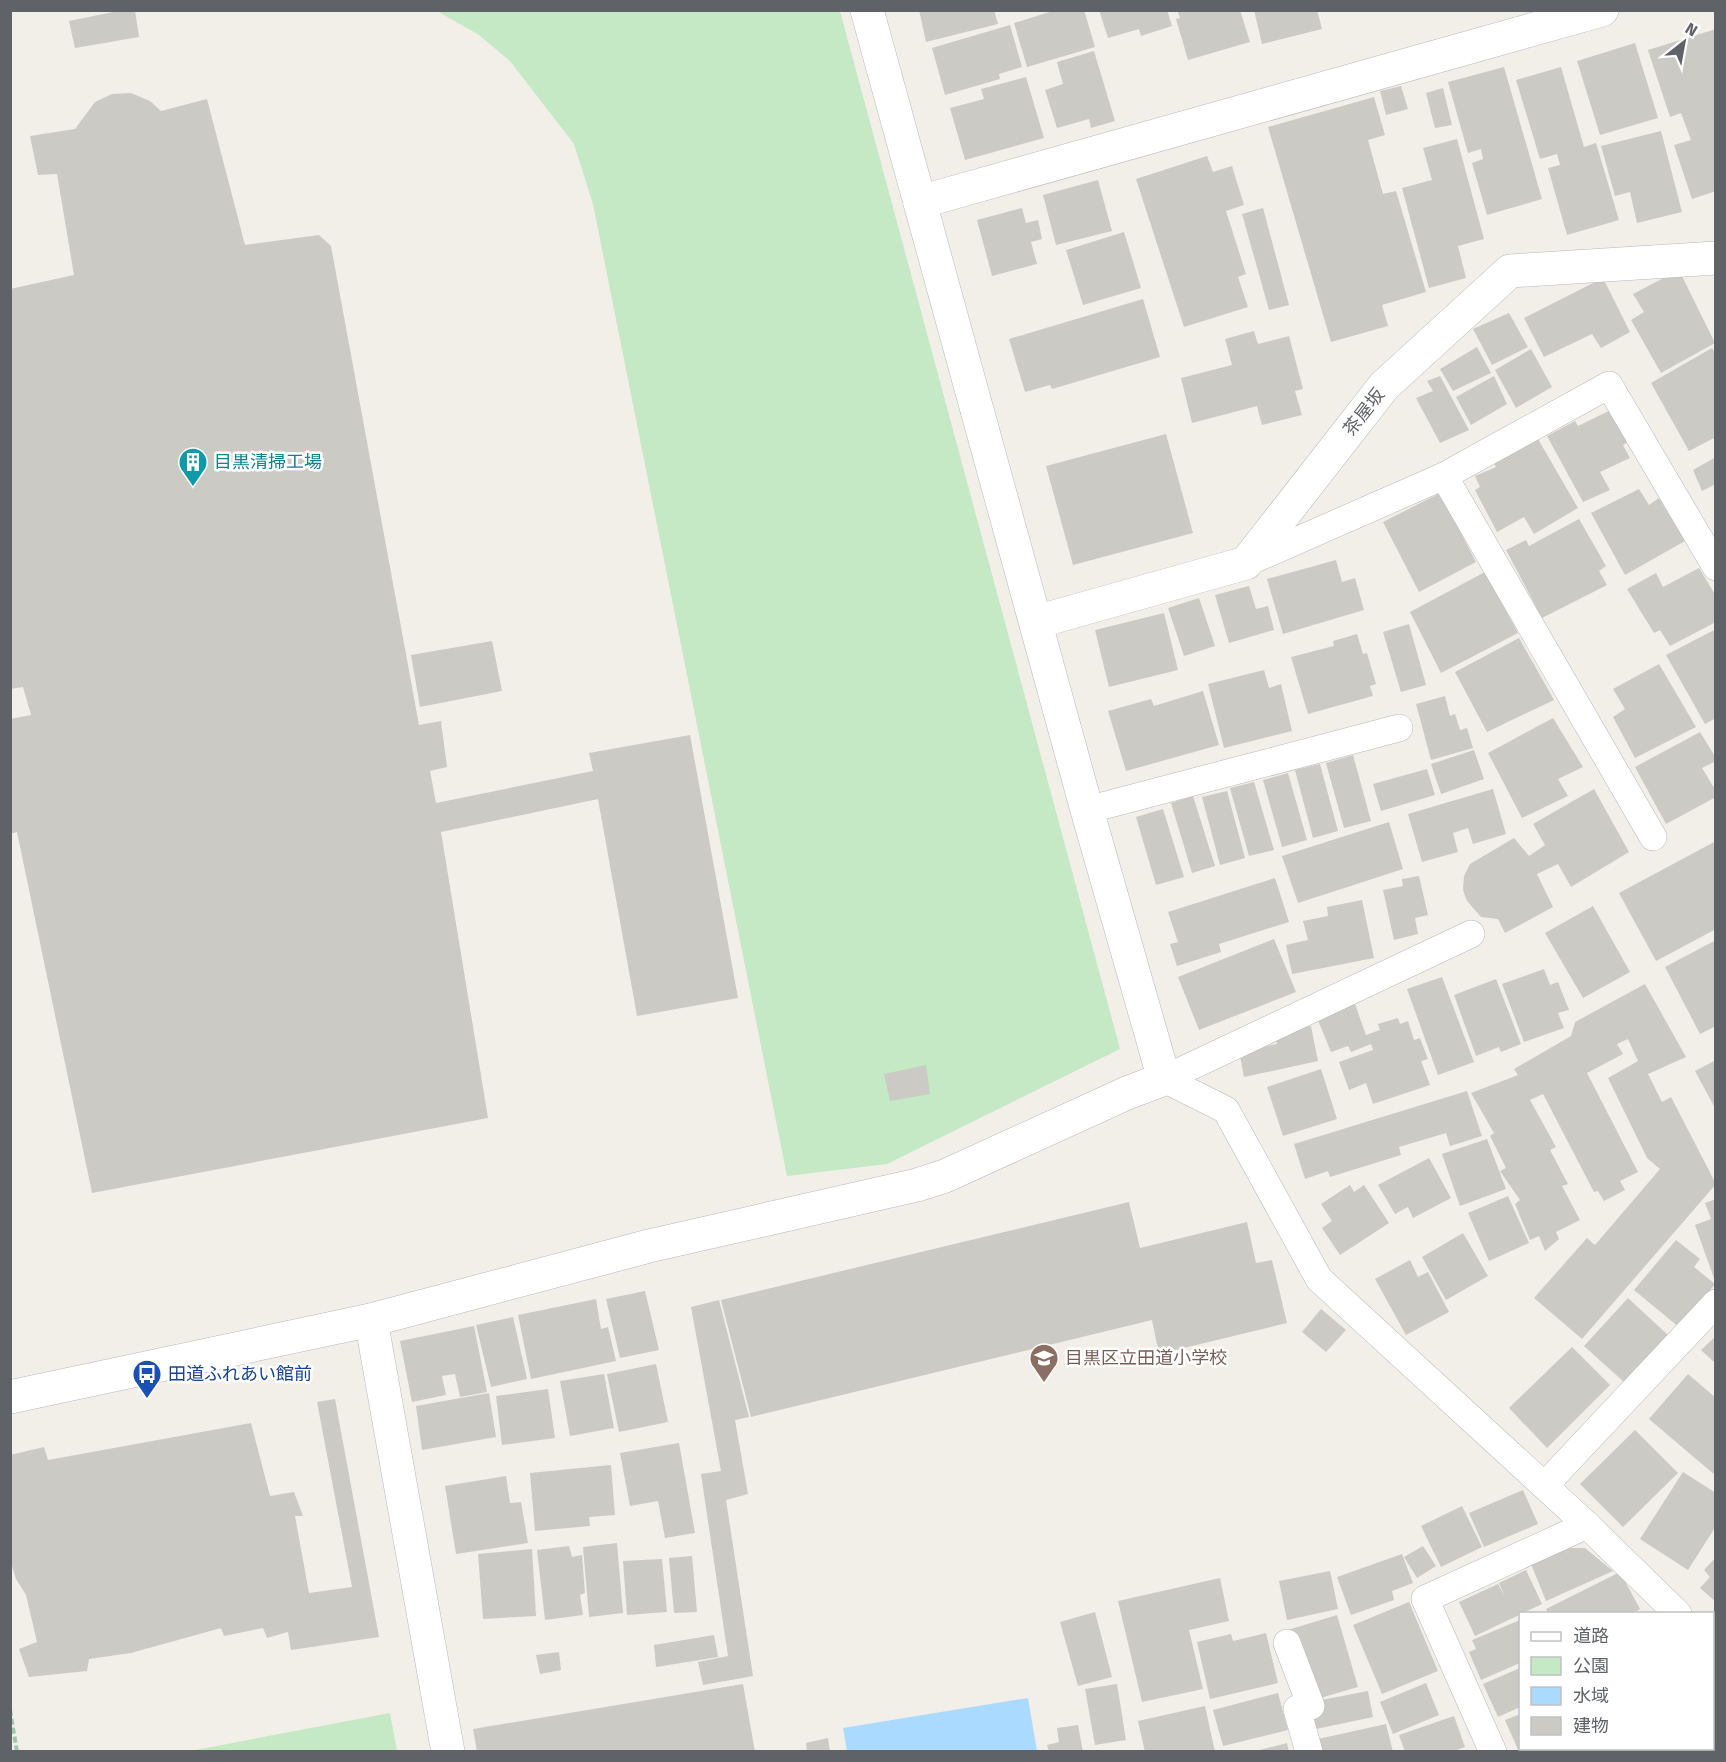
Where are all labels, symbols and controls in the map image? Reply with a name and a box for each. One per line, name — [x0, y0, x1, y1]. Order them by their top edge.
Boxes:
north arrow — [1654, 12, 1714, 72]
text: N — [1682, 19, 1701, 40]
street label: 茶屋坂 — [1339, 384, 1389, 440]
building icon: 目黒清掃工場 — [177, 446, 209, 488]
place label: 目黒清掃工場 — [214, 451, 322, 473]
school or university icon: 目黒区立田道小学校 — [1028, 1342, 1060, 1384]
place label: 目黒区立田道小学校 — [1065, 1347, 1227, 1369]
bus stop icon: 田道ふれあい館前 — [131, 1358, 163, 1400]
place label: 田道ふれあい館前 — [168, 1363, 312, 1385]
legend — [1519, 1612, 1714, 1750]
text: 道路 — [1573, 1625, 1609, 1647]
text: 公園 — [1573, 1655, 1609, 1677]
text: 水域 — [1573, 1685, 1609, 1707]
text: 建物 — [1573, 1715, 1609, 1737]

